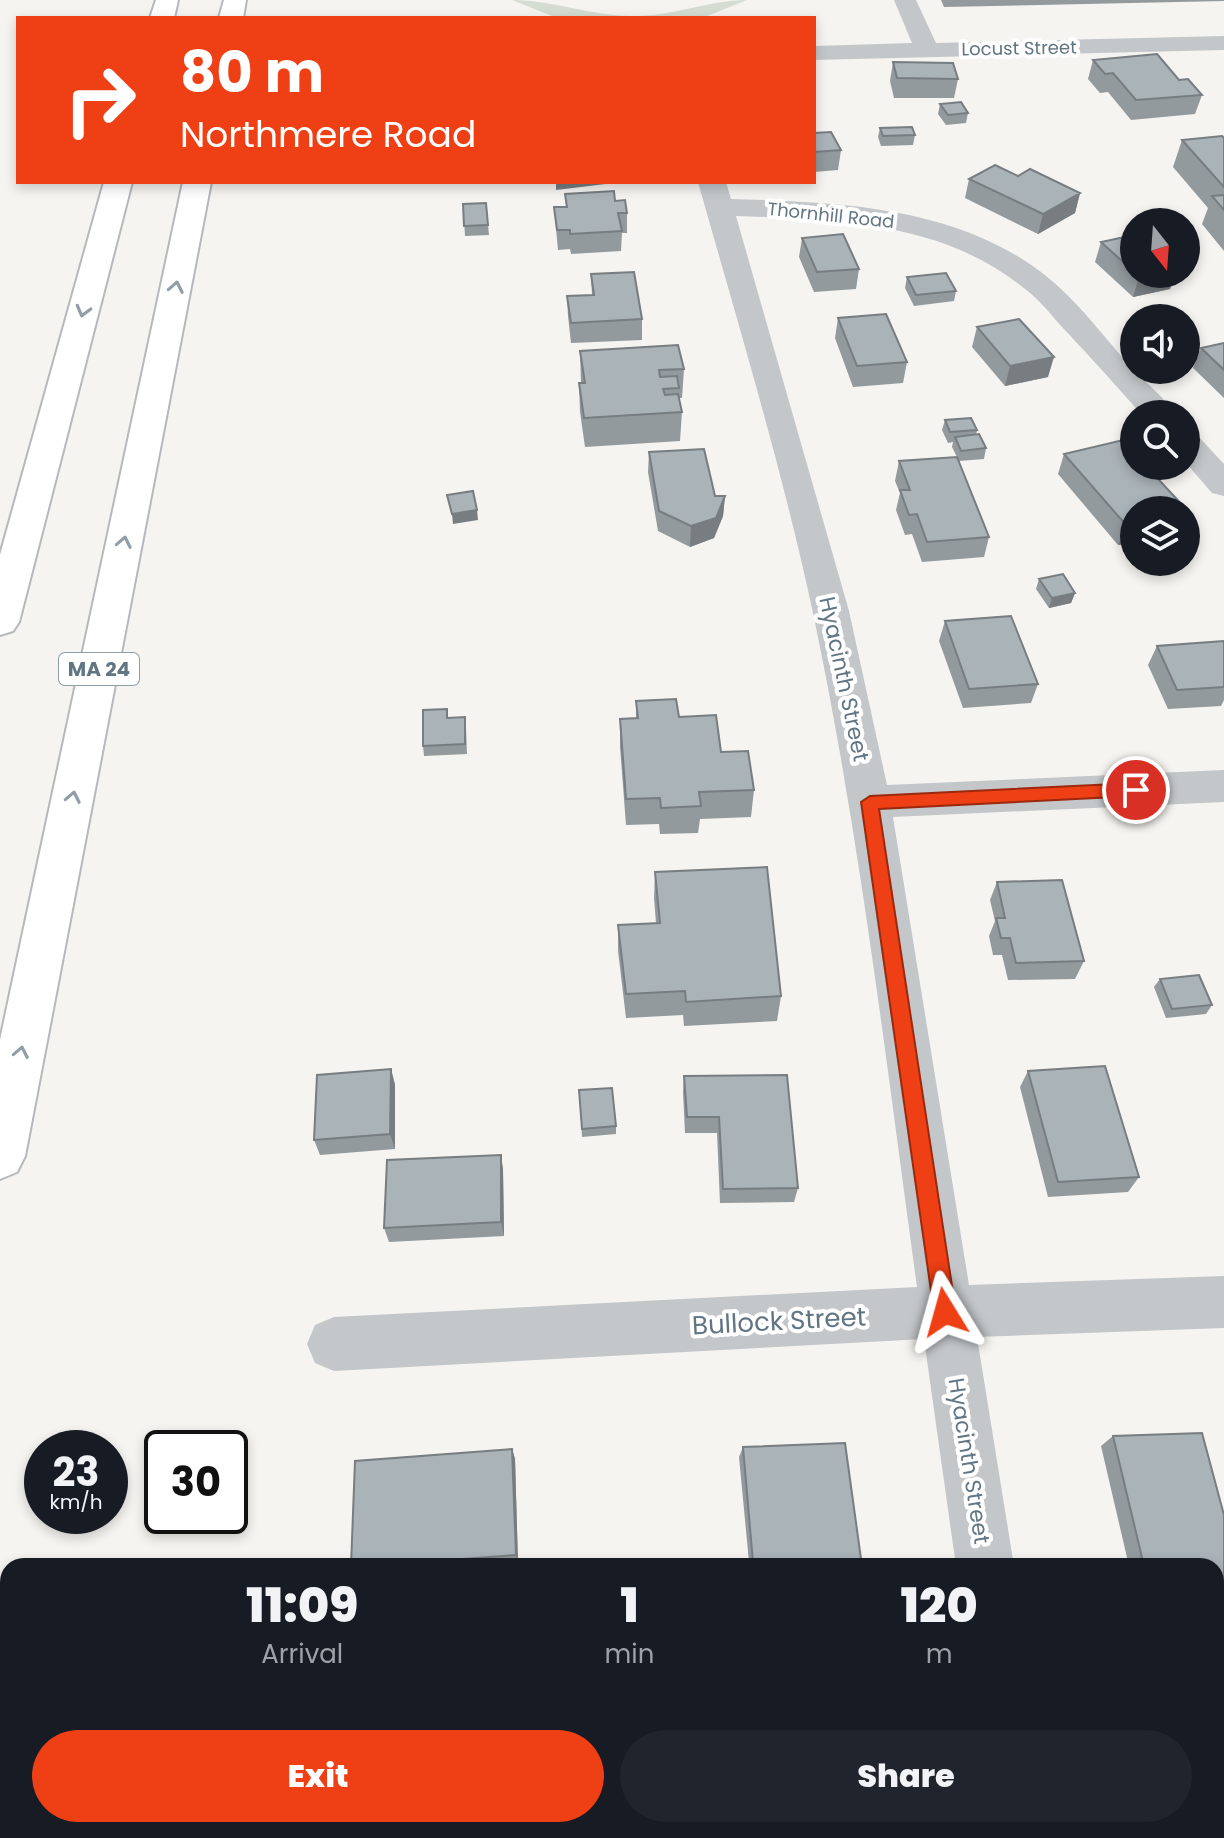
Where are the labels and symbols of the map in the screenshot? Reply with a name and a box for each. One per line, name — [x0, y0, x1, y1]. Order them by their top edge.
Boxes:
street label: Locust Street — [961, 34, 1077, 62]
street label: Thornhill Road — [766, 196, 896, 234]
north arrow — [1120, 208, 1200, 288]
one-way arrow — [167, 281, 184, 295]
one-way arrow — [76, 304, 92, 318]
one-way arrow — [115, 535, 132, 549]
street label: Hyacinth Street — [811, 594, 877, 764]
road number: MA 24 — [59, 653, 139, 685]
pin — [1102, 756, 1170, 824]
one-way arrow — [64, 791, 81, 804]
one-way arrow — [12, 1045, 29, 1059]
position arrow — [903, 1270, 987, 1354]
street label: Bullock Street — [691, 1298, 867, 1344]
street label: Hyacinth Street — [941, 1376, 997, 1546]
speed limit sign: 30 — [144, 1430, 248, 1534]

